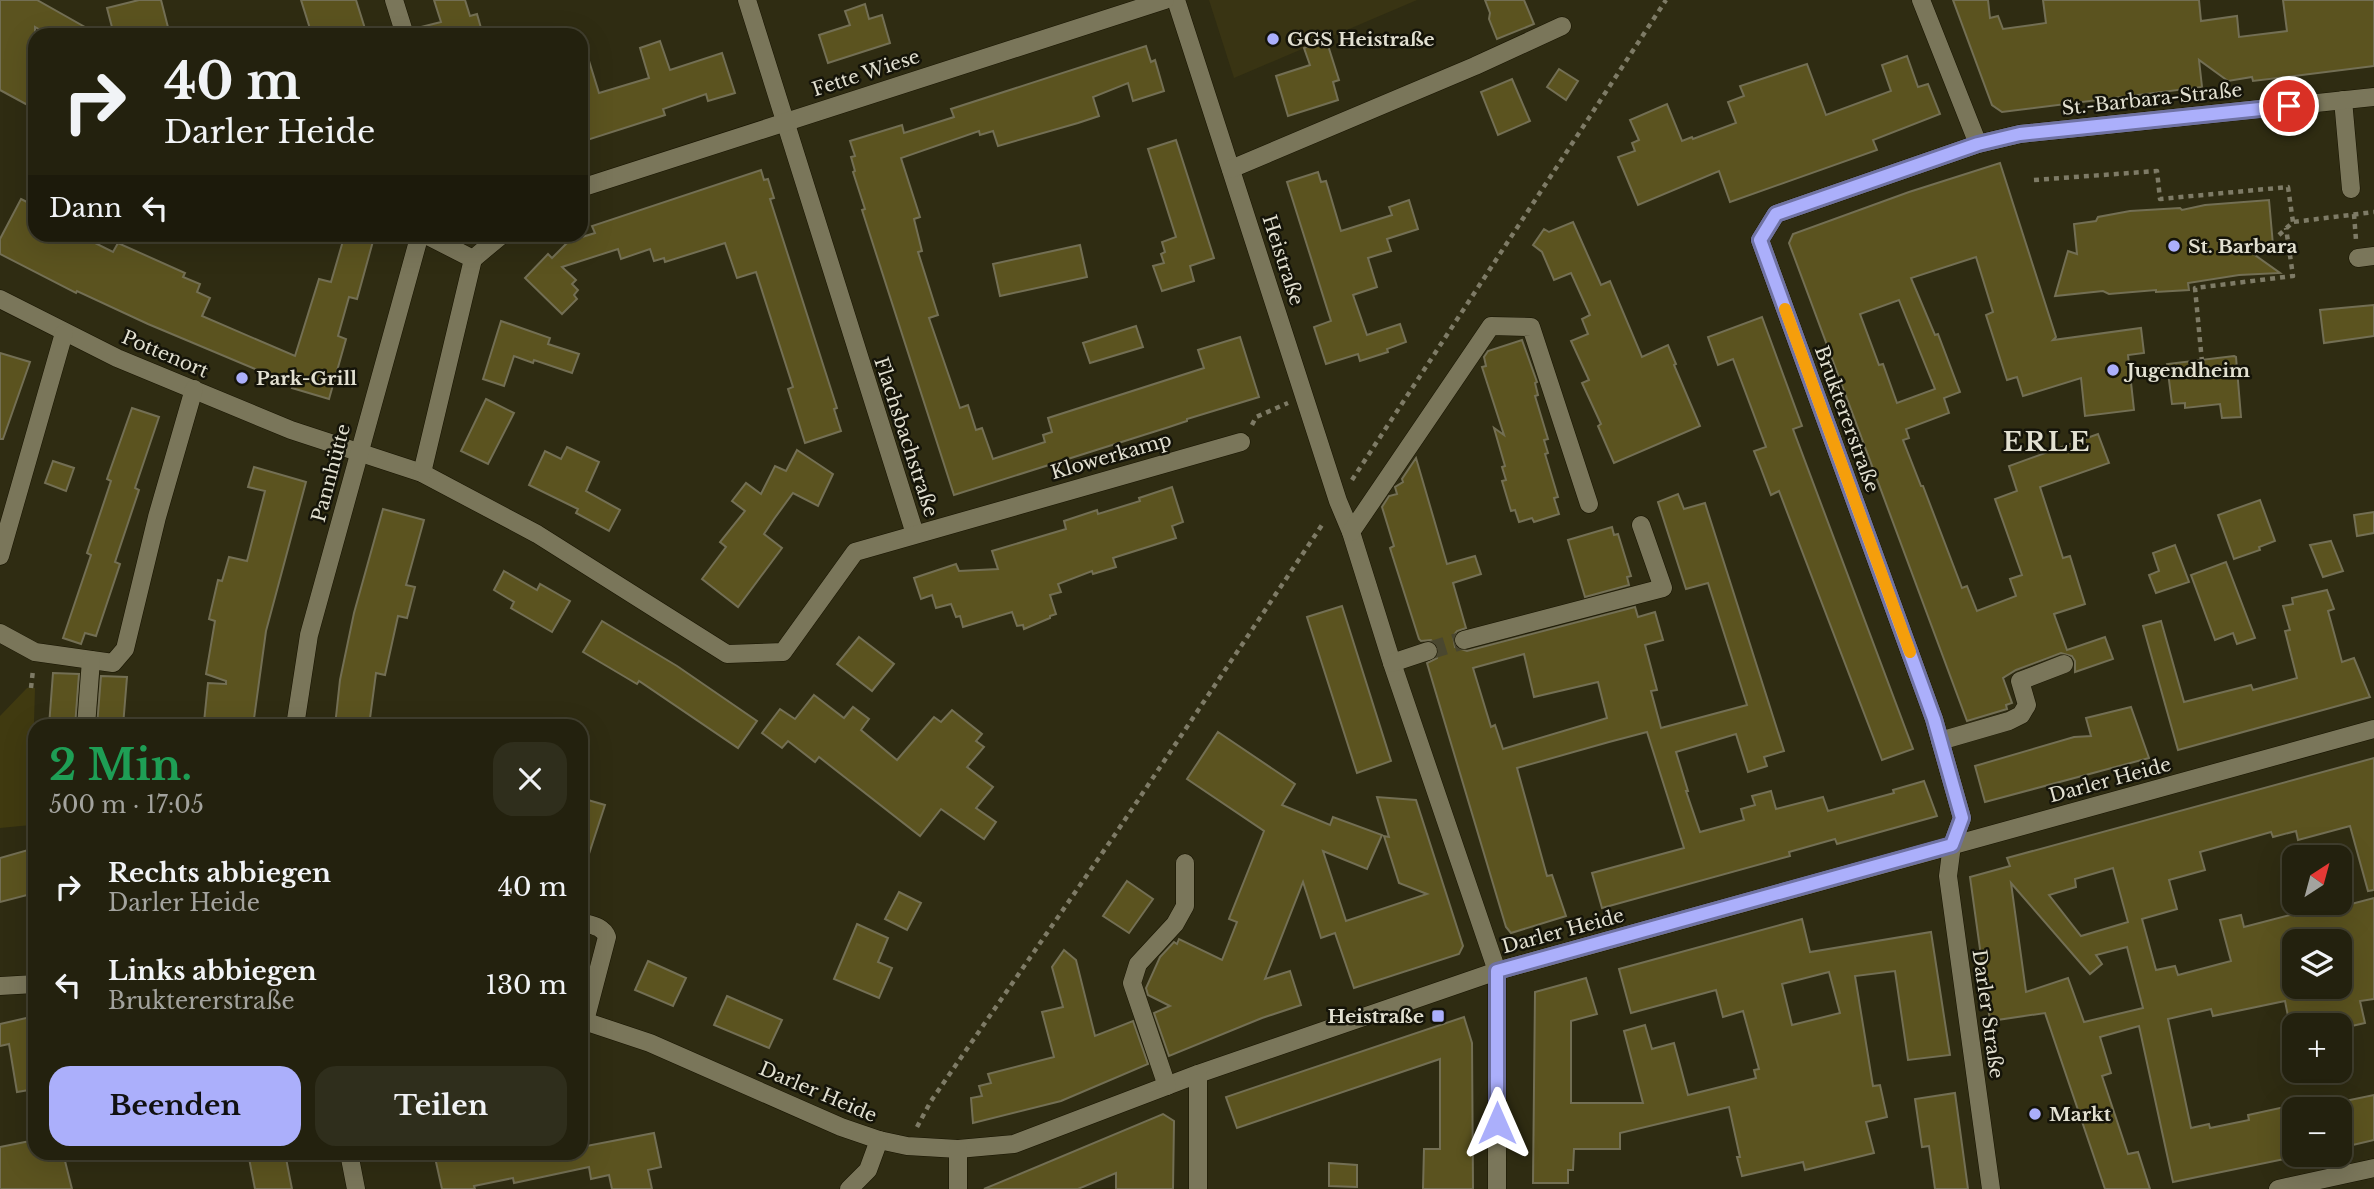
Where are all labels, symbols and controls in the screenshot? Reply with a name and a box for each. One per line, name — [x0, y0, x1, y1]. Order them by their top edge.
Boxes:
place label: GGS Heistraße — [1287, 28, 1435, 51]
marker: GGS Heistraße — [1265, 31, 1281, 47]
street label: Fette Wiese — [809, 45, 923, 101]
text: 40 m — [164, 51, 301, 112]
icon: right — [49, 56, 140, 147]
pin — [2259, 76, 2319, 136]
street label: St.-Barbara-Straße — [2061, 78, 2243, 120]
icon: arrive — [2270, 87, 2308, 125]
text: Darler Heide — [164, 112, 375, 152]
icon: left — [136, 189, 174, 227]
text: Dann — [49, 192, 122, 224]
street label: Heistraße — [1258, 212, 1308, 308]
place label: St. Barbara — [2188, 235, 2297, 258]
marker: St. Barbara — [2166, 238, 2182, 254]
street label: Pottenort — [118, 325, 213, 383]
street label: Bruktererstraße — [1810, 343, 1884, 495]
street label: Flachsbachstraße — [869, 354, 943, 520]
place label: Jugendheim — [2123, 359, 2250, 382]
marker: Jugendheim — [2105, 362, 2121, 378]
place label: Park-Grill — [256, 367, 357, 390]
marker: Park-Grill — [234, 370, 250, 386]
street label: Pannhütte — [307, 421, 355, 525]
district label: ERLE — [2003, 426, 2091, 458]
street label: Klowerkamp — [1048, 428, 1174, 484]
text: 2 Min. — [49, 739, 192, 791]
button: close — [493, 742, 567, 816]
street label: Darler Heide — [2046, 753, 2174, 807]
text: 500 m · 17:05 — [49, 791, 204, 819]
north arrow — [2282, 845, 2352, 915]
map controls — [2282, 845, 2352, 1167]
text: Rechts abbiegen — [108, 857, 331, 889]
icon: right — [49, 868, 87, 906]
text: 40 m — [498, 871, 567, 903]
text: Darler Heide — [108, 889, 260, 917]
street label: Darler Heide — [1499, 904, 1627, 958]
button: layers — [2282, 929, 2352, 999]
street label: Darler Straße — [1968, 948, 2008, 1080]
text: Links abbiegen — [108, 955, 317, 987]
icon: left — [49, 966, 87, 1004]
text: 130 m — [485, 969, 567, 1001]
text: Bruktererstraße — [108, 987, 295, 1015]
place label: Heistraße — [1327, 1005, 1424, 1028]
marker: Heistraße — [1430, 1008, 1446, 1024]
button: + — [2282, 1013, 2352, 1083]
street label: Darler Heide — [756, 1057, 880, 1127]
button: Beenden — [49, 1066, 301, 1146]
button: Teilen — [315, 1066, 567, 1146]
position arrow — [1460, 1086, 1534, 1160]
button: − — [2282, 1097, 2352, 1167]
place label: Markt — [2049, 1103, 2112, 1126]
marker: Markt — [2027, 1106, 2043, 1122]

